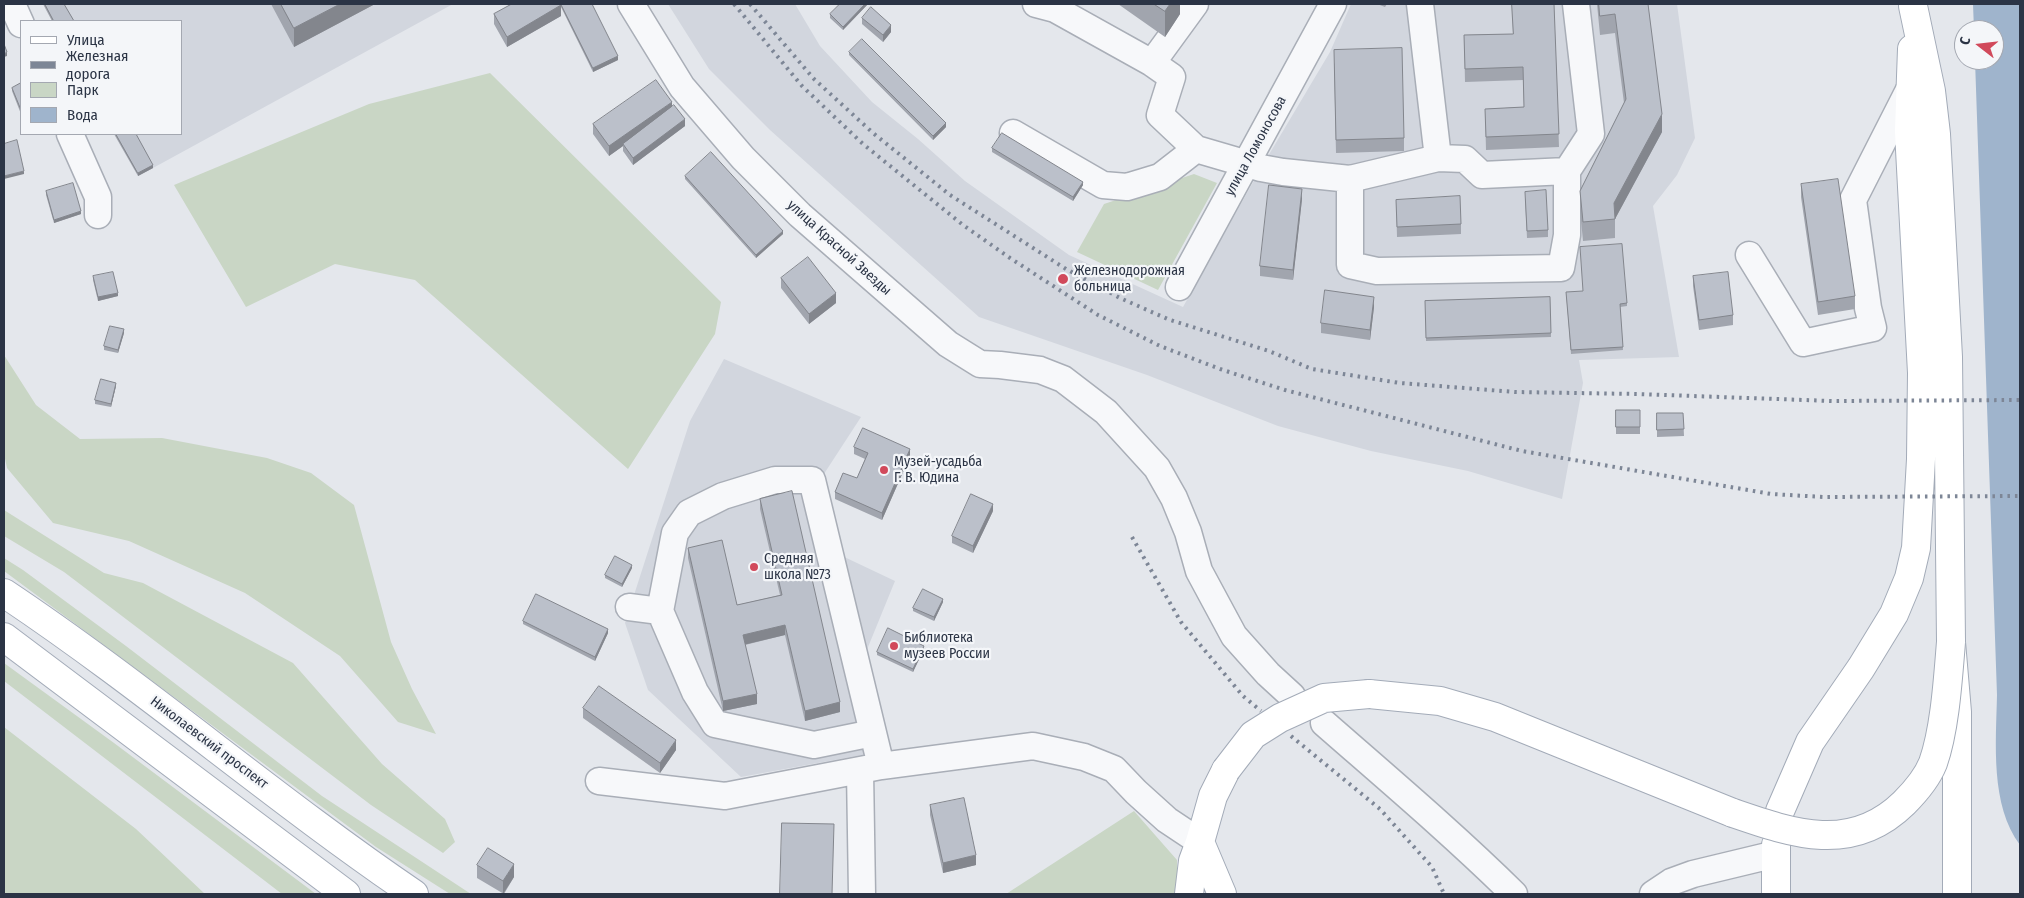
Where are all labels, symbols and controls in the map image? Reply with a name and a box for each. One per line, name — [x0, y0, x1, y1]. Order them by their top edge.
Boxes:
legend — [20, 20, 182, 135]
north arrow — [1954, 20, 2004, 70]
text: Улица — [67, 31, 105, 49]
text: С — [1956, 35, 1974, 47]
text: Железная дорога — [66, 47, 128, 83]
text: Парк — [67, 81, 98, 99]
street label: улица Ломоносова — [1222, 93, 1290, 199]
text: Вода — [67, 106, 98, 124]
street label: улица Красной Звезды — [783, 197, 895, 299]
place label: Железнодорожная больница — [1074, 263, 1185, 296]
marker: Железнодорожная больница — [1056, 272, 1070, 286]
place label: Музей-усадьба Г. В. Юдина — [894, 454, 982, 487]
marker: Музей-усадьба Г. В. Юдина — [878, 464, 890, 476]
place label: Средняя школа №73 — [764, 551, 831, 584]
marker: Средняя школа №73 — [748, 561, 760, 573]
place label: Библиотека музеев России — [904, 630, 990, 662]
marker: Библиотека музеев России — [888, 640, 900, 652]
street label: Николаевский проспект — [147, 693, 271, 793]

